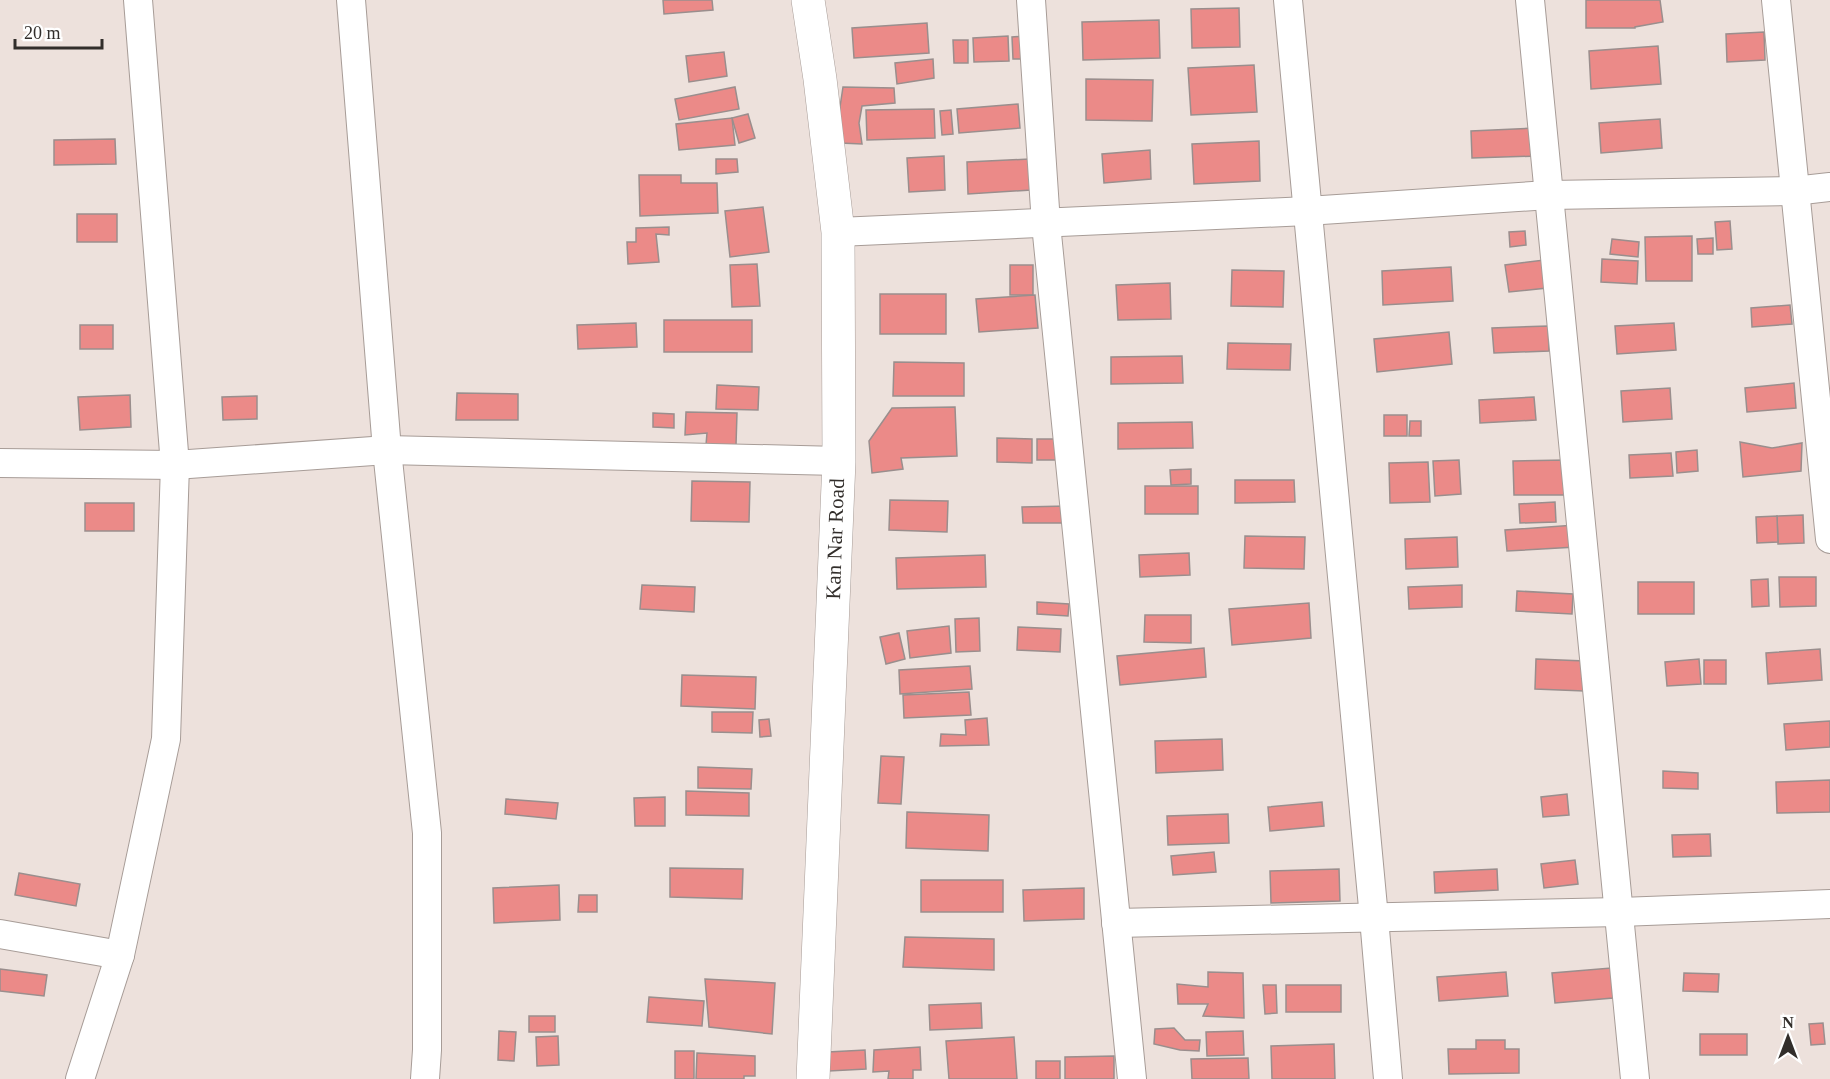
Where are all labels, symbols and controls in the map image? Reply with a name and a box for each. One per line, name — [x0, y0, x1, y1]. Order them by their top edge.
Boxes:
scale bar — [15, 12, 102, 50]
text: 20 m — [24, 23, 61, 43]
street label: Kan Nar Road — [821, 477, 849, 600]
north arrow — [1758, 1007, 1818, 1067]
text: N — [1782, 1014, 1794, 1031]

